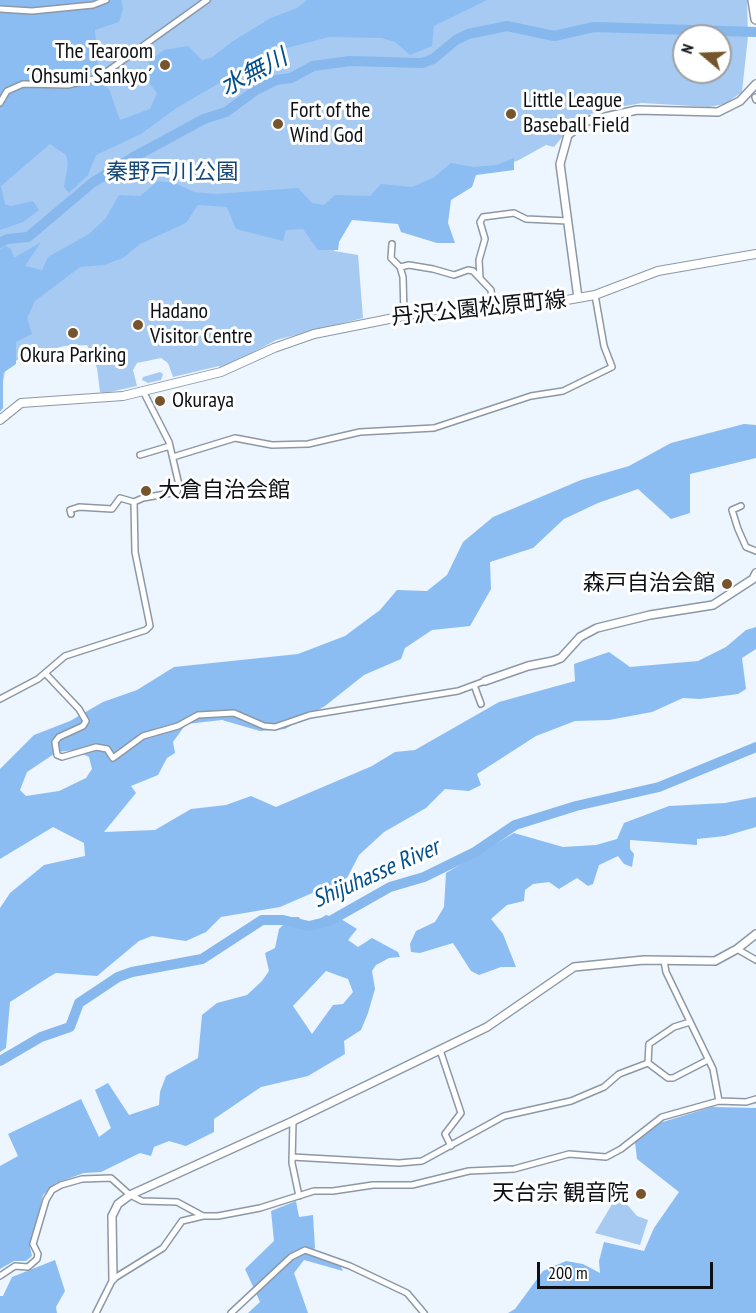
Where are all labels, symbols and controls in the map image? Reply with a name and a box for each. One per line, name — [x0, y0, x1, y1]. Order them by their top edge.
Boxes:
north arrow — [672, 24, 732, 84]
place label: The Tearoom ´Ohsumi Sankyo´ — [26, 39, 153, 90]
text: N — [676, 41, 698, 56]
water label: 水無川 — [215, 43, 293, 103]
marker: The Tearoom ´Ohsumi Sankyo´ — [158, 58, 172, 72]
place label: Little League Baseball Field — [523, 88, 630, 140]
place label: Fort of the Wind God — [290, 98, 370, 150]
marker: Little League Baseball Field — [504, 107, 518, 121]
marker: Fort of the Wind God — [271, 117, 285, 131]
park label: 秦野戸川公園 — [106, 160, 238, 186]
street label: 丹沢公園松原町線 — [390, 287, 568, 331]
place label: Hadano Visitor Centre — [150, 299, 253, 350]
marker: Hadano Visitor Centre — [131, 318, 145, 332]
marker: Okura Parking — [66, 326, 80, 340]
place label: Okura Parking — [20, 343, 126, 369]
place label: Okuraya — [172, 388, 234, 414]
marker: Okuraya — [153, 394, 167, 408]
place label: 大倉自治会館 — [158, 478, 290, 504]
marker: 大倉自治会館 — [139, 484, 153, 498]
place label: 森戸自治会館 — [583, 571, 715, 597]
marker: 森戸自治会館 — [720, 577, 734, 591]
water label: Shijuhasse River — [308, 833, 444, 915]
place label: 天台宗 観音院 — [492, 1181, 629, 1207]
marker: 天台宗 観音院 — [634, 1187, 648, 1201]
scale bar — [540, 1250, 716, 1288]
text: 200 m — [548, 1261, 588, 1284]

